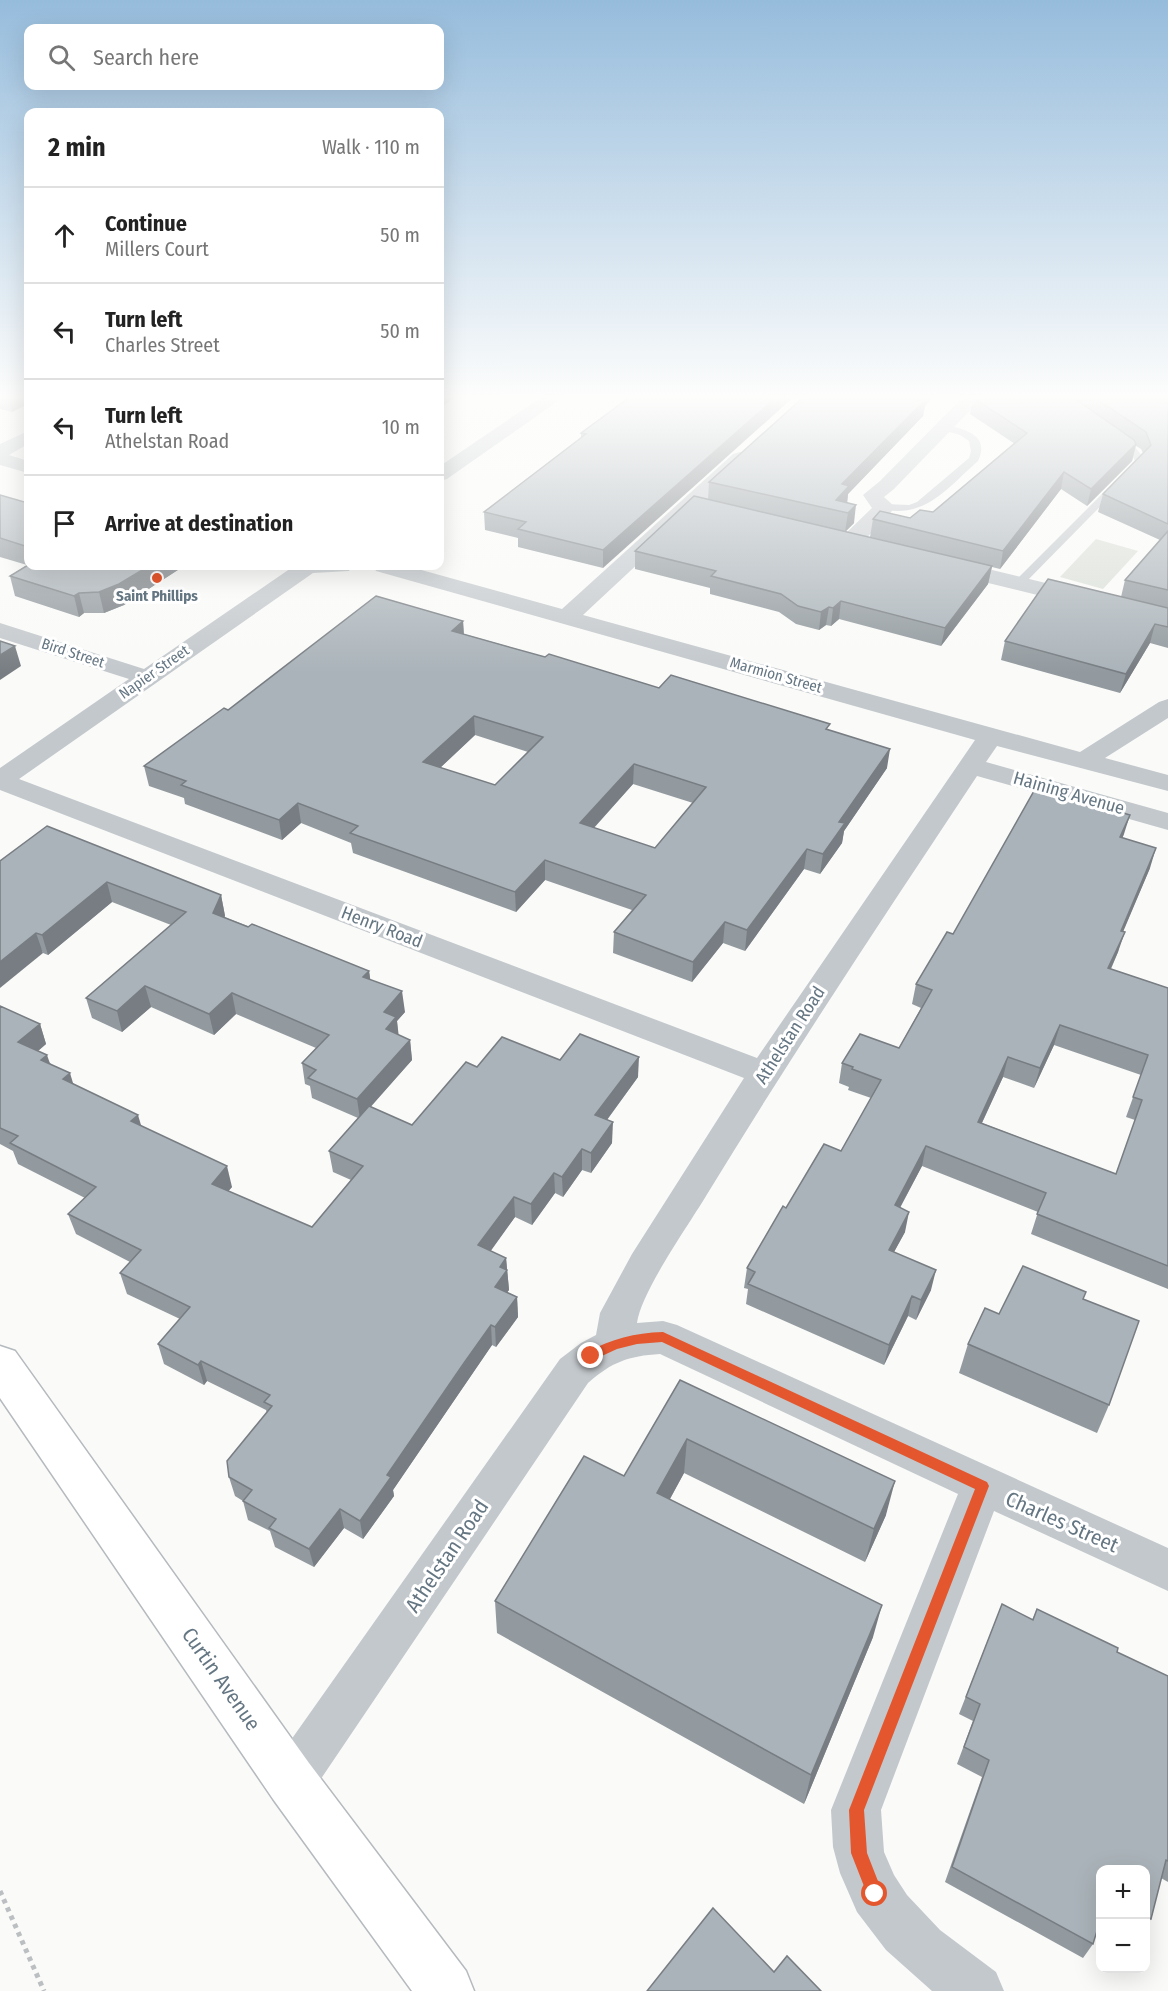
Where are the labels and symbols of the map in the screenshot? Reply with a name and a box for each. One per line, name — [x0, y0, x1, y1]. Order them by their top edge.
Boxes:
marker: Saint Phillips — [150, 571, 164, 585]
place label: Saint Phillips — [116, 587, 198, 605]
street label: Bird Street — [39, 634, 107, 672]
street label: Napier Street — [116, 641, 193, 703]
street label: Marmion Street — [728, 653, 824, 697]
street label: Haining Avenue — [1011, 767, 1127, 819]
street label: Henry Road — [338, 901, 426, 953]
street label: Athelstan Road — [750, 982, 830, 1088]
route end — [577, 1342, 603, 1368]
street label: Charles Street — [1002, 1486, 1122, 1558]
street label: Athelstan Road — [400, 1495, 494, 1617]
street label: Curtin Avenue — [176, 1622, 266, 1736]
route start — [861, 1880, 887, 1906]

